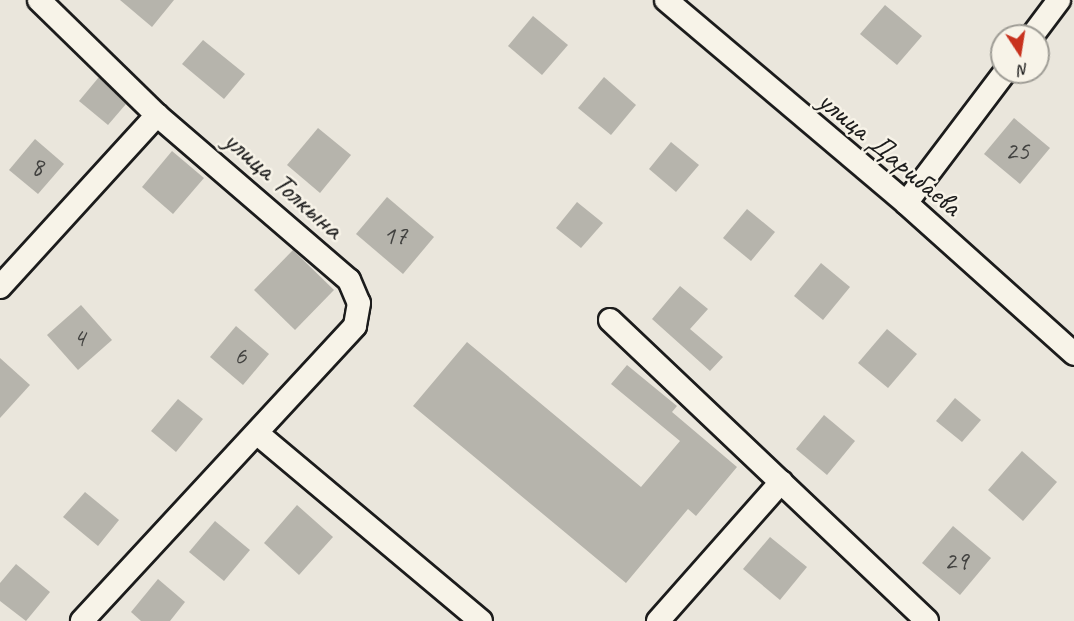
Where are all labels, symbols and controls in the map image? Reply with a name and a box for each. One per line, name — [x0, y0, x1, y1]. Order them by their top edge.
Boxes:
north arrow — [990, 24, 1050, 84]
text: N — [1016, 59, 1030, 80]
street label: улица Дарибаева — [811, 83, 969, 223]
street label: улица Толкына — [216, 122, 352, 246]
house number: 25 — [1005, 135, 1029, 167]
house number: 8 — [31, 151, 43, 183]
house number: 17 — [383, 220, 407, 252]
house number: 4 — [73, 322, 85, 354]
house number: 6 — [234, 340, 246, 372]
house number: 29 — [944, 545, 968, 577]

